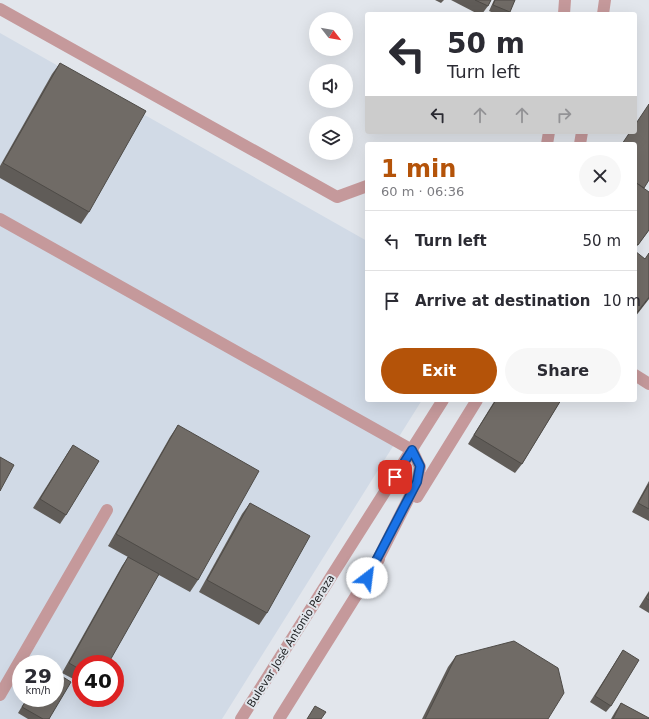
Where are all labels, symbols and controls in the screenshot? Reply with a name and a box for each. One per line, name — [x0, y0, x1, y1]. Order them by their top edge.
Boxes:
north arrow — [309, 12, 353, 56]
map controls — [309, 12, 353, 160]
text: 50 m — [447, 27, 525, 60]
icon: left — [381, 28, 433, 80]
text: Turn left — [447, 61, 520, 82]
button: sound — [309, 64, 353, 108]
icon: left — [427, 104, 449, 126]
icon: ahead — [469, 104, 491, 126]
icon: ahead — [511, 104, 533, 126]
icon: right — [553, 104, 575, 126]
button: layers — [309, 116, 353, 160]
text: 1 min — [381, 155, 456, 183]
button: close — [579, 155, 621, 197]
text: 60 m · 06:36 — [381, 184, 464, 199]
icon: left — [381, 230, 403, 252]
text: Turn left — [415, 232, 487, 250]
text: 50 m — [583, 232, 621, 250]
icon: arrive — [381, 290, 403, 312]
text: Arrive at destination — [415, 292, 590, 310]
text: 10 m — [602, 292, 641, 310]
button: Exit — [381, 348, 497, 394]
button: Share — [505, 348, 621, 394]
pin — [378, 460, 412, 494]
icon: arrive — [384, 466, 406, 488]
position arrow — [346, 557, 388, 599]
street label: Bulevar José Antonio Peraza — [245, 572, 337, 710]
speed limit sign: 40 — [72, 655, 124, 707]
text: 29 — [24, 664, 52, 688]
text: km/h — [25, 685, 51, 696]

